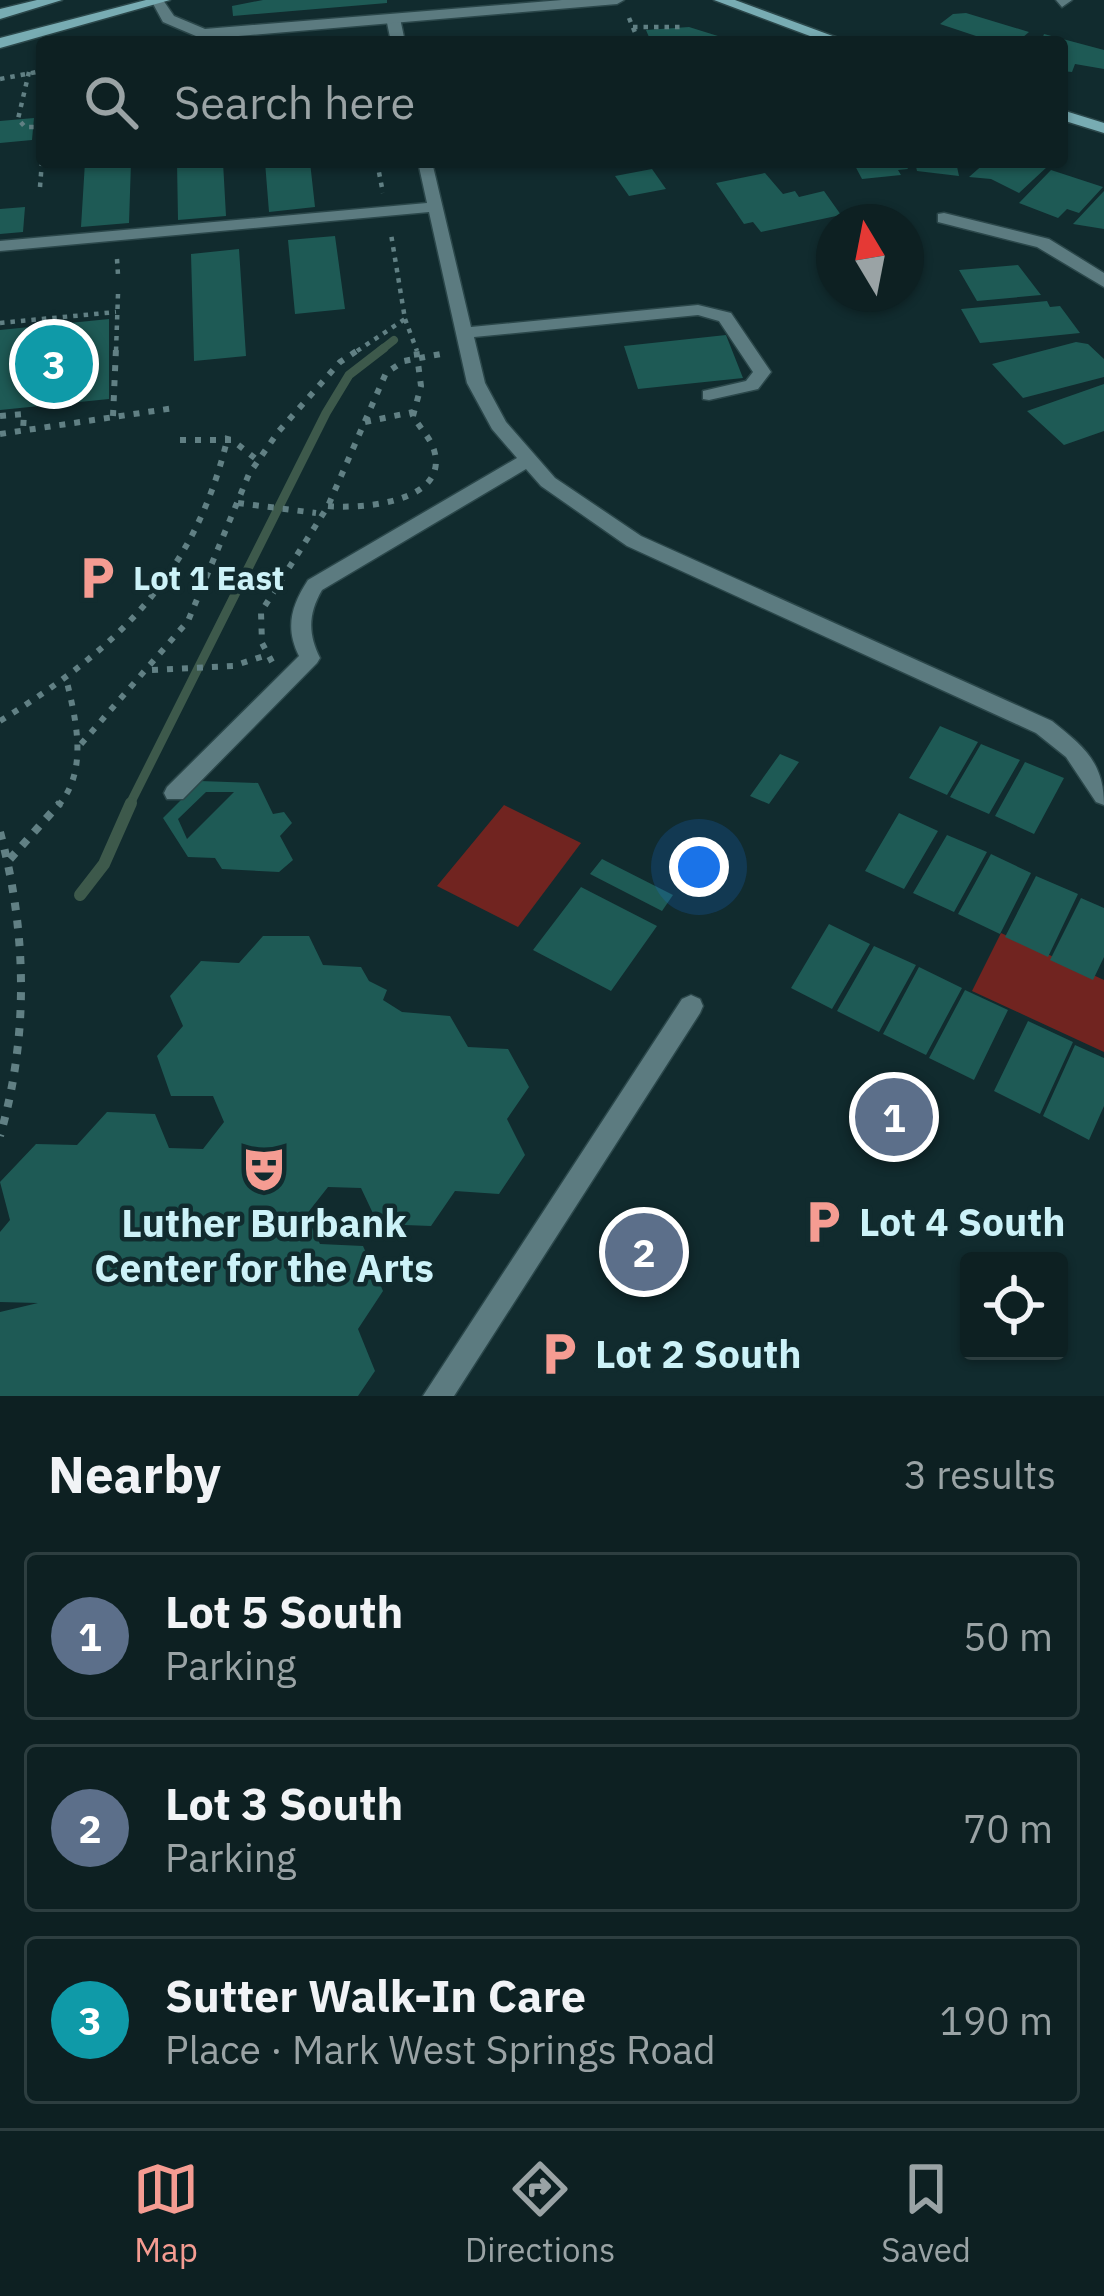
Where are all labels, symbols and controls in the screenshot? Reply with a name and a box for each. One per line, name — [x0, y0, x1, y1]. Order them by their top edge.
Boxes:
search box — [36, 36, 1068, 168]
icon: search — [78, 69, 144, 135]
text: Search here — [174, 73, 415, 131]
north arrow — [816, 204, 924, 312]
pin: 3 — [15, 319, 93, 409]
parking icon: Lot 1 East — [72, 553, 122, 603]
place label: Lot 1 East — [133, 556, 284, 599]
your location — [669, 837, 729, 897]
pin: 1 — [855, 1072, 933, 1162]
theatre icon: Luther Burbank Center for the Arts — [239, 1144, 289, 1194]
place label: Lot 4 South — [859, 1196, 1066, 1247]
place label: Luther Burbank Center for the Arts — [94, 1197, 434, 1293]
parking icon: Lot 4 South — [798, 1197, 848, 1247]
pin: 2 — [605, 1207, 683, 1297]
map controls — [960, 1252, 1068, 1360]
button: locate — [960, 1252, 1068, 1360]
place label: Lot 2 South — [595, 1328, 802, 1379]
parking icon: Lot 2 South — [534, 1329, 584, 1379]
text: Nearby — [48, 1441, 221, 1507]
text: 3 results — [904, 1449, 1056, 1500]
text: Lot 5 South — [165, 1582, 403, 1640]
text: 1 — [78, 1611, 102, 1662]
text: 50 m — [963, 1611, 1053, 1662]
text: Parking — [165, 1640, 296, 1691]
text: Lot 3 South — [165, 1774, 403, 1832]
text: 2 — [78, 1803, 102, 1854]
text: 70 m — [963, 1803, 1053, 1854]
text: Parking — [165, 1832, 296, 1883]
text: Sutter Walk-In Care — [165, 1966, 586, 2024]
text: 3 — [78, 1995, 102, 2046]
text: 190 m — [940, 1995, 1053, 2046]
text: Place · Mark West Springs Road — [165, 2024, 716, 2075]
tab: Map — [133, 2156, 199, 2271]
tab: Directions — [465, 2156, 615, 2271]
tab: Saved — [881, 2156, 971, 2271]

